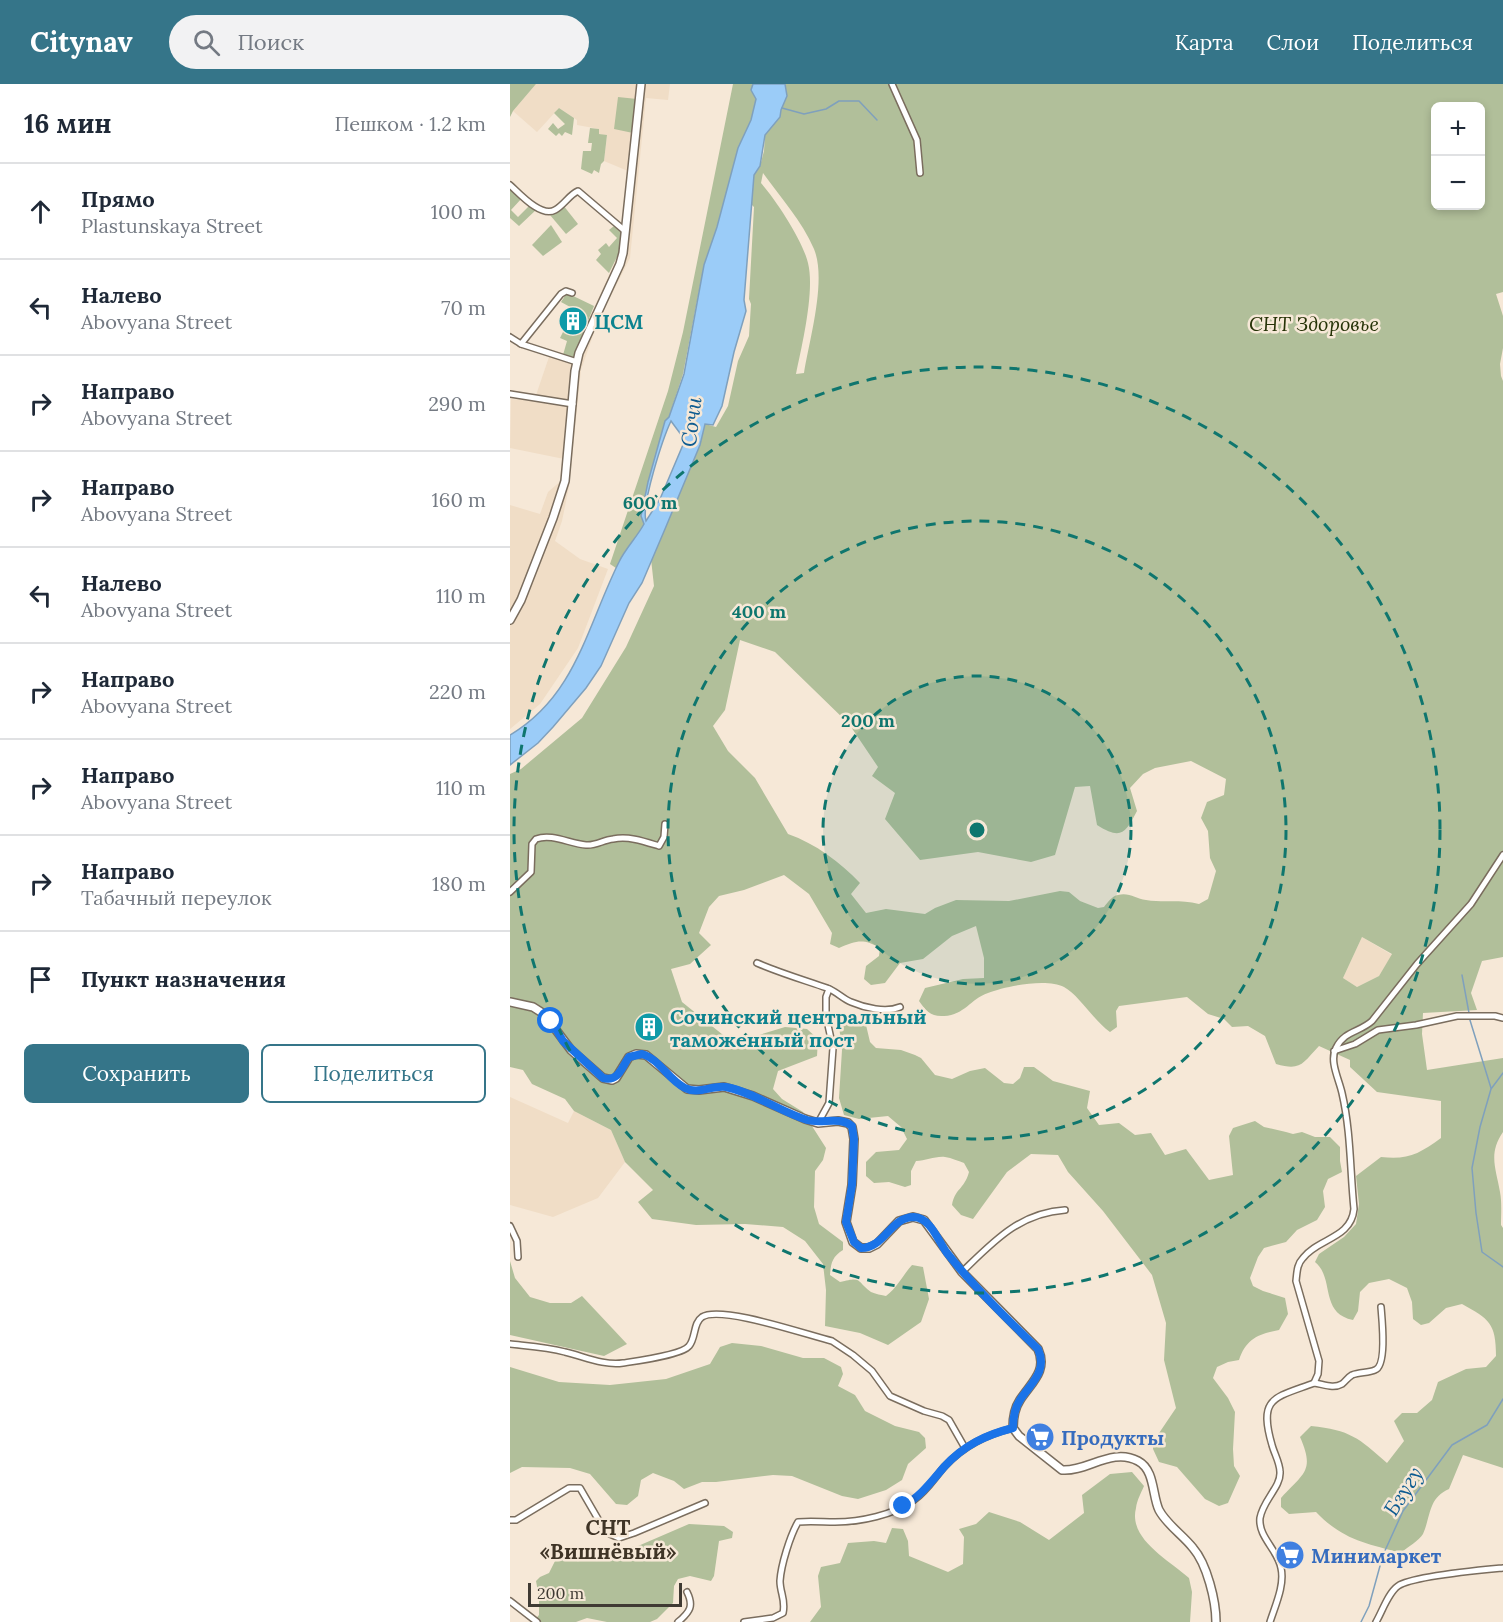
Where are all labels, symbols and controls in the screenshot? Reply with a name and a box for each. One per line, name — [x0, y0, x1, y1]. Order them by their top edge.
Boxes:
search box — [169, 15, 589, 69]
text: Citynav — [30, 24, 133, 60]
icon: search — [190, 26, 223, 59]
text: Поиск — [238, 28, 304, 56]
text: Карта — [1175, 29, 1234, 56]
text: Слои — [1267, 29, 1319, 56]
text: Поделиться — [1352, 29, 1473, 56]
map controls — [1431, 102, 1485, 210]
button: + — [1431, 102, 1485, 156]
text: 16 мин — [24, 107, 112, 140]
text: Пешком · 1.2 km — [334, 111, 486, 136]
button: − — [1431, 156, 1485, 210]
text: Прямо — [81, 185, 155, 213]
icon: ahead — [24, 195, 57, 228]
text: 100 m — [431, 199, 486, 224]
text: Plastunskaya Street — [81, 213, 263, 238]
text: Налево — [81, 281, 162, 309]
icon: left — [24, 291, 57, 324]
text: 70 m — [441, 295, 486, 320]
building icon: ЦСМ — [557, 305, 589, 337]
text: Abovyana Street — [81, 309, 232, 334]
place label: ЦСМ — [594, 309, 643, 334]
park label: СНТ Здоровье — [1249, 311, 1379, 336]
text: Направо — [81, 377, 175, 405]
icon: right — [24, 387, 57, 420]
text: 290 m — [428, 391, 486, 416]
water label: Сочи — [675, 395, 708, 448]
text: Abovyana Street — [81, 405, 232, 430]
text: Направо — [81, 473, 175, 501]
icon: right — [24, 483, 57, 516]
text: 160 m — [432, 487, 486, 512]
text: 600 m — [623, 491, 678, 514]
text: Abovyana Street — [81, 501, 232, 526]
text: Налево — [81, 569, 162, 597]
icon: left — [24, 579, 57, 612]
text: 110 m — [436, 583, 486, 608]
text: Abovyana Street — [81, 597, 232, 622]
text: 400 m — [732, 600, 786, 623]
text: Направо — [81, 665, 175, 693]
icon: right — [24, 675, 57, 708]
text: 220 m — [429, 679, 486, 704]
text: Abovyana Street — [81, 693, 232, 718]
text: 200 m — [841, 709, 895, 732]
text: Направо — [81, 761, 175, 789]
icon: right — [24, 771, 57, 804]
text: 110 m — [436, 775, 486, 800]
text: Abovyana Street — [81, 789, 232, 814]
centre of rings — [967, 820, 987, 840]
text: Направо — [81, 857, 175, 885]
icon: right — [24, 867, 57, 900]
text: 180 m — [432, 871, 486, 896]
text: Табачный переулок — [81, 885, 272, 910]
icon: arrive — [24, 963, 57, 996]
text: Пункт назначения — [81, 965, 286, 993]
place label: Сочинский центральный таможенный пост — [670, 1004, 926, 1052]
route start — [537, 1007, 563, 1033]
building icon: Сочинский центральный таможенный пост — [633, 1011, 665, 1043]
button: Сохранить — [24, 1044, 249, 1103]
button: Поделиться — [261, 1044, 486, 1103]
supermarket icon: Продукты — [1024, 1421, 1056, 1453]
place label: Продукты — [1061, 1425, 1164, 1450]
water label: Бзугу — [1377, 1461, 1429, 1521]
route end — [889, 1492, 915, 1518]
district label: СНТ «Вишнёвый» — [540, 1514, 676, 1565]
supermarket icon: Минимаркет — [1274, 1539, 1306, 1571]
place label: Минимаркет — [1311, 1543, 1442, 1568]
scale bar — [528, 1580, 682, 1608]
text: 200 m — [537, 1583, 584, 1603]

